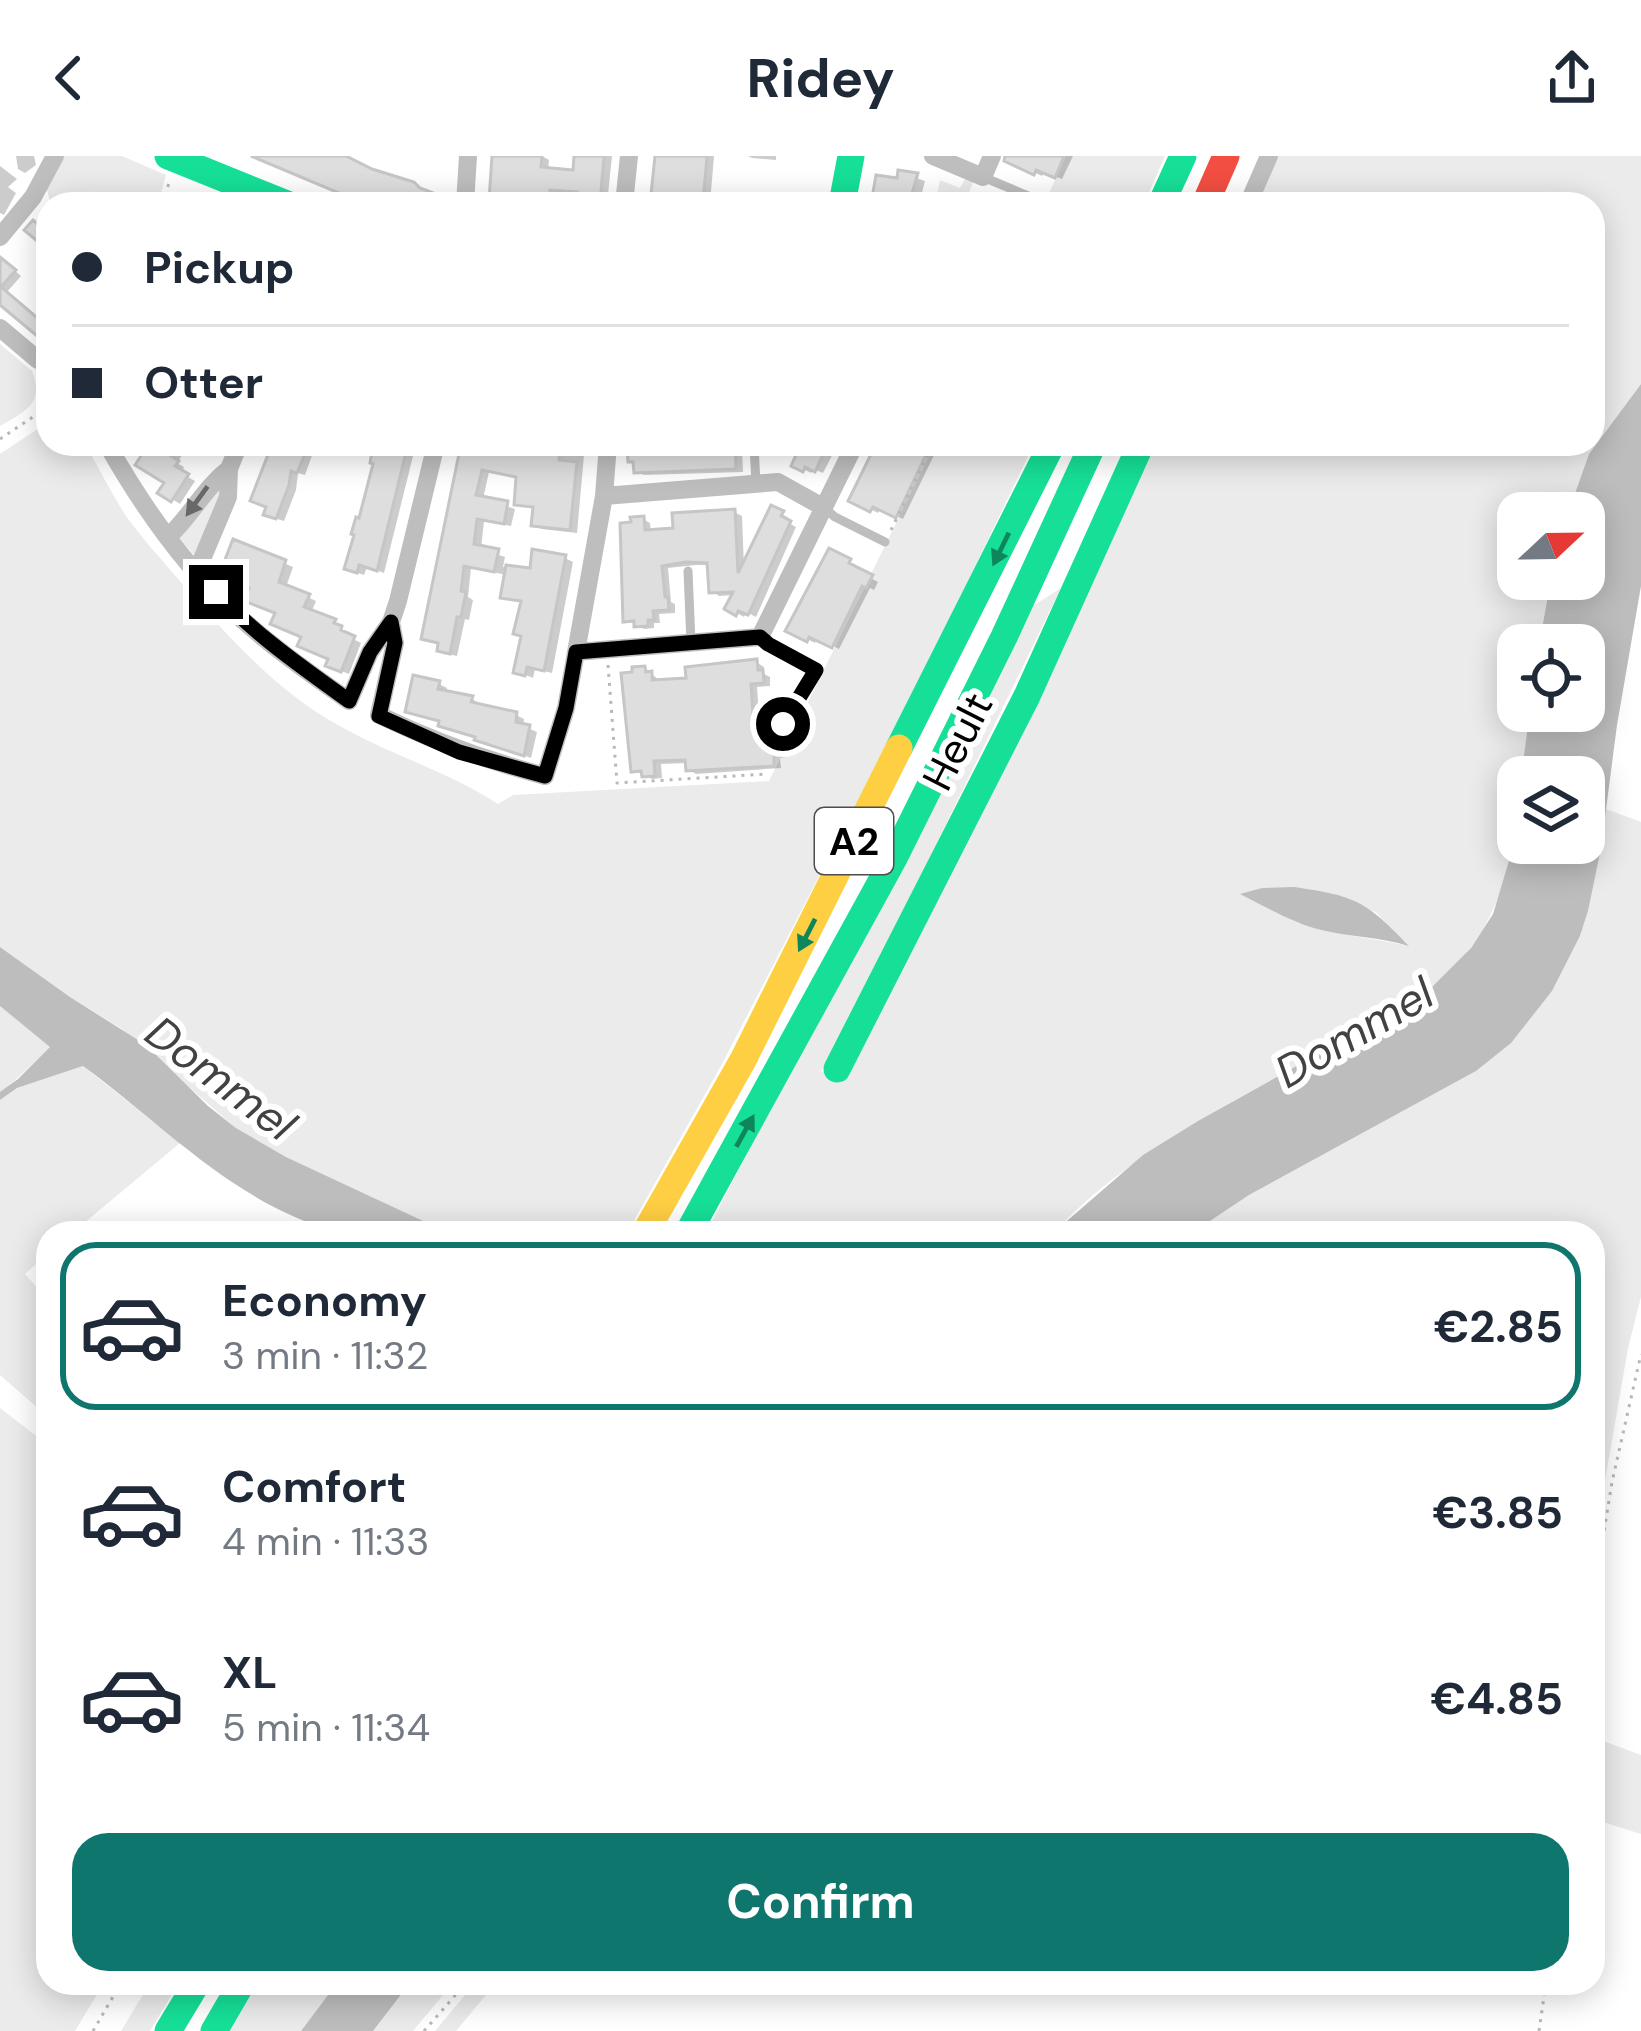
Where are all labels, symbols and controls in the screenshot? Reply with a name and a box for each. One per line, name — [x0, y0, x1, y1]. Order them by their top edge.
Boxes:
text: Ridey — [746, 43, 895, 114]
icon: back — [36, 45, 102, 111]
icon: share — [1539, 45, 1605, 111]
text: Pickup — [144, 238, 294, 297]
text: Otter — [144, 353, 263, 412]
one-way arrow — [186, 485, 209, 517]
north arrow — [1497, 492, 1605, 600]
map controls — [1497, 492, 1605, 864]
one-way arrow — [991, 532, 1011, 567]
route end — [189, 565, 243, 619]
button: locate — [1497, 624, 1605, 732]
street label: Heult — [910, 683, 1005, 799]
route start — [756, 697, 810, 751]
button: layers — [1497, 756, 1605, 864]
road number: A2 — [815, 808, 893, 874]
one-way arrow — [797, 918, 817, 952]
water label: Dommel — [1265, 963, 1445, 1101]
water label: Dommel — [134, 1003, 308, 1155]
one-way arrow — [734, 1113, 755, 1148]
text: Economy — [222, 1271, 427, 1330]
icon: car — [78, 1272, 186, 1380]
text: €2.85 — [1434, 1297, 1563, 1356]
text: 3 min · 11:32 — [222, 1330, 428, 1381]
text: Comfort — [222, 1457, 406, 1516]
icon: car — [78, 1458, 186, 1566]
text: €3.85 — [1432, 1483, 1563, 1542]
text: 4 min · 11:33 — [222, 1516, 429, 1567]
text: XL — [222, 1643, 277, 1702]
icon: car — [78, 1644, 186, 1752]
text: €4.85 — [1430, 1669, 1563, 1728]
text: 5 min · 11:34 — [222, 1702, 430, 1753]
button: Confirm — [72, 1833, 1569, 1971]

